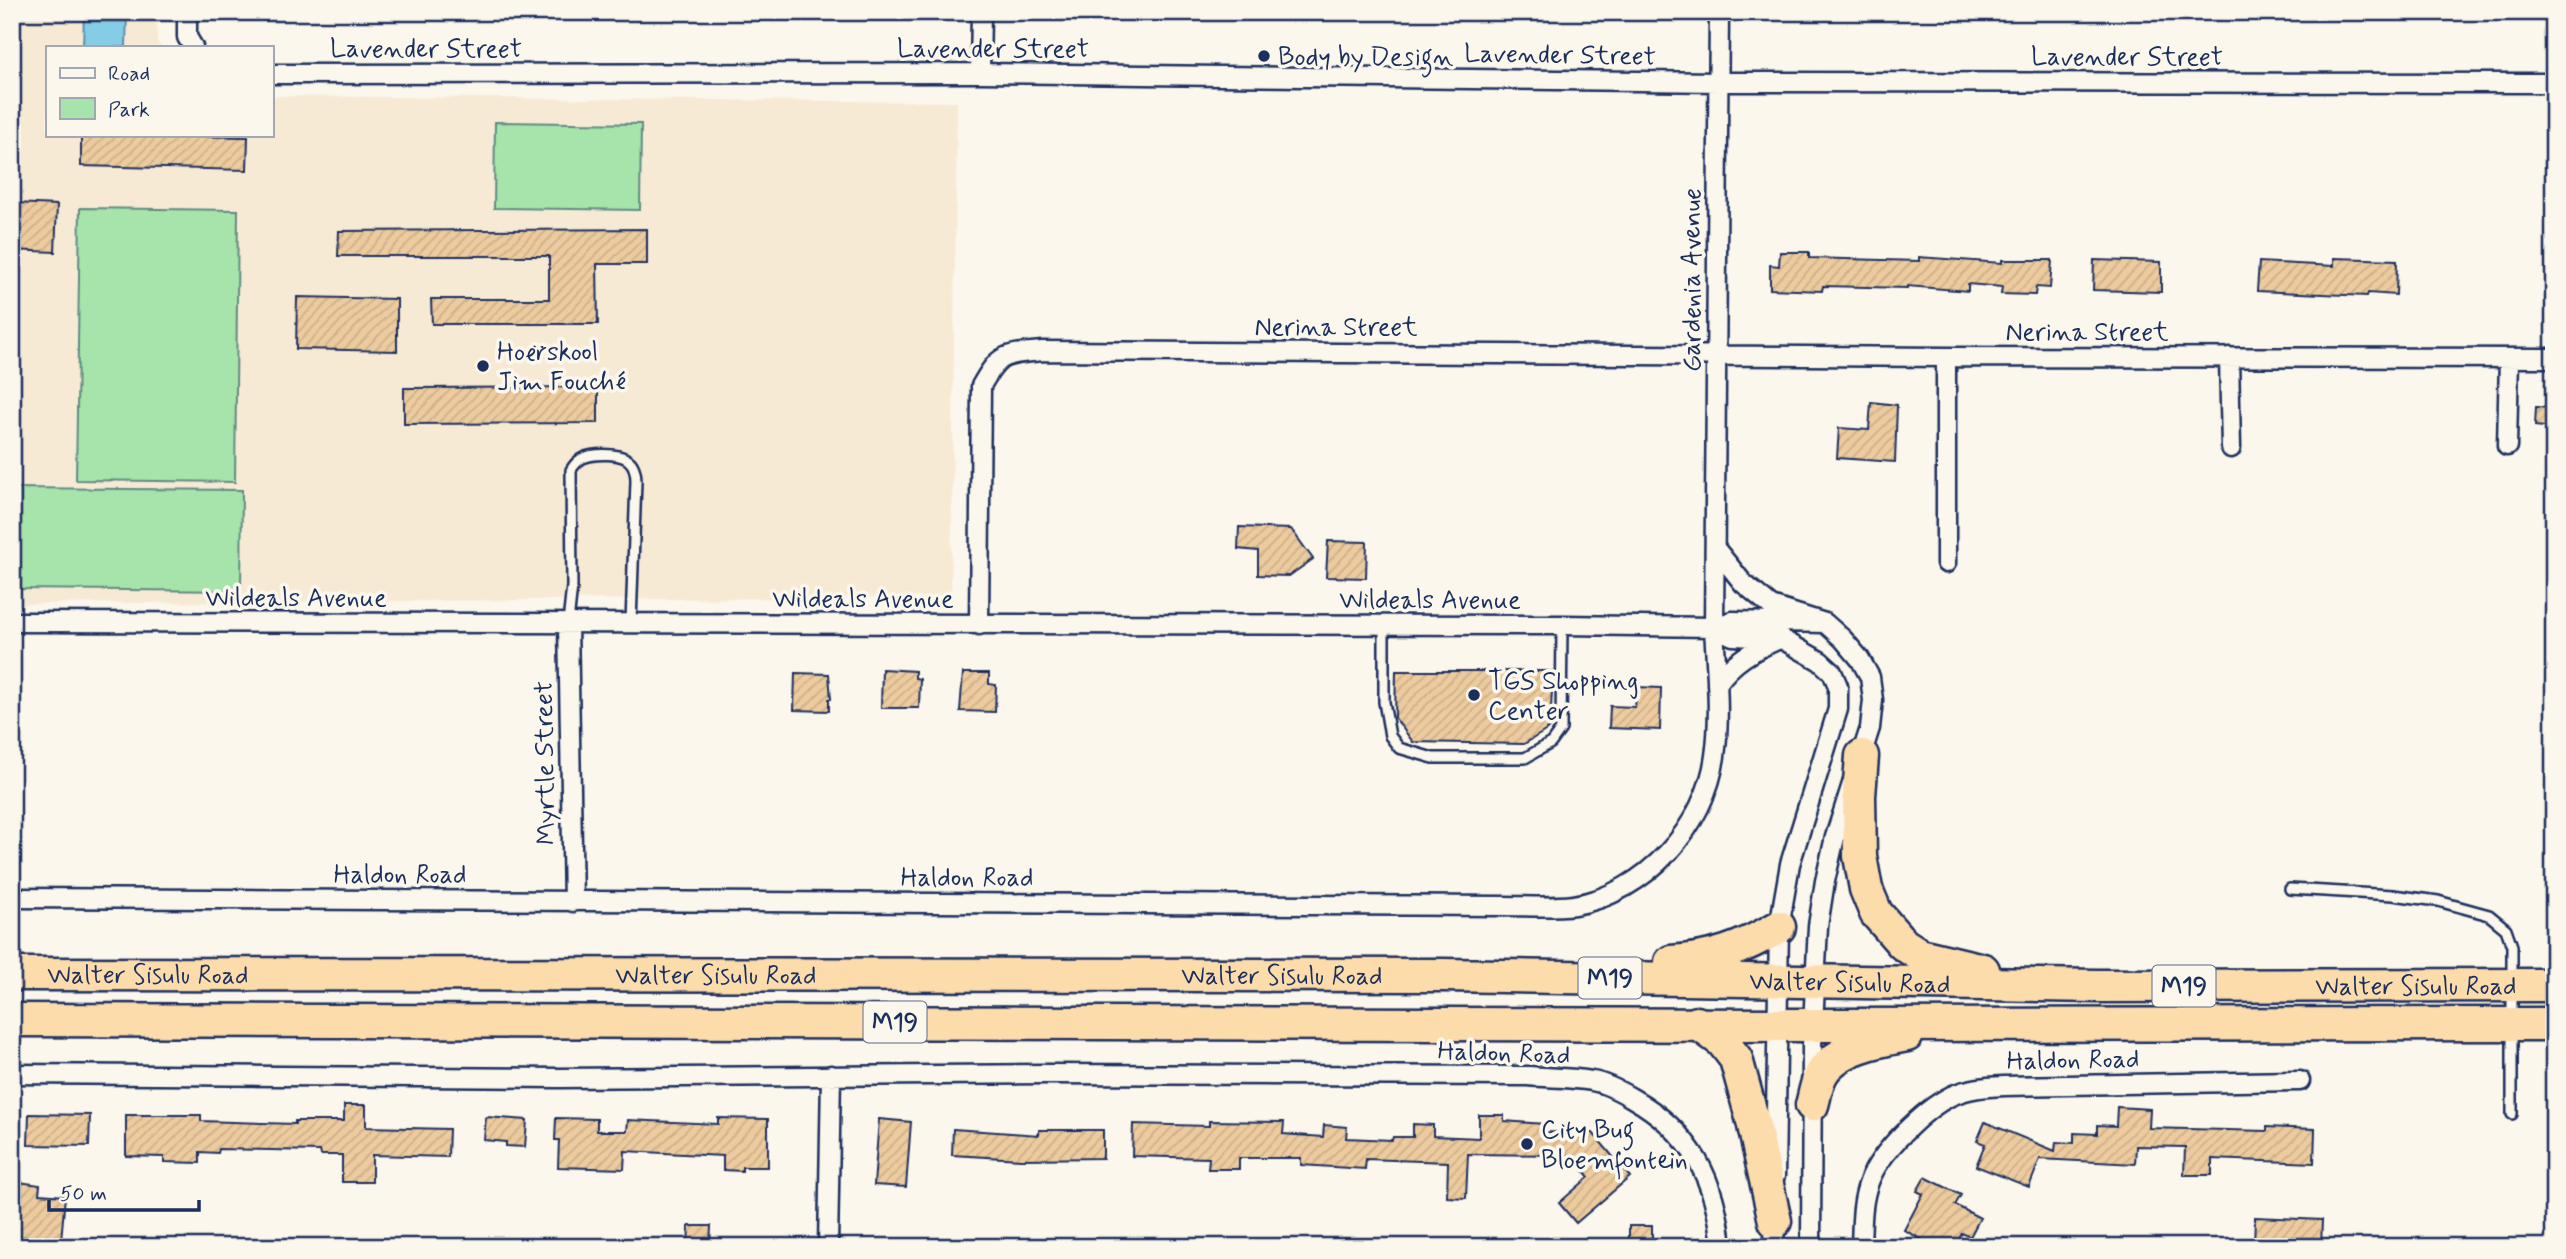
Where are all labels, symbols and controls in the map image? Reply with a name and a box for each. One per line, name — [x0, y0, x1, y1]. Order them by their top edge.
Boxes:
street label: Lavender Street — [330, 33, 522, 67]
street label: Lavender Street — [897, 33, 1089, 67]
street label: Lavender Street — [1464, 37, 1656, 75]
place label: Body by Design — [1278, 41, 1453, 78]
street label: Lavender Street — [2031, 41, 2223, 75]
legend — [46, 46, 273, 136]
marker: Body by Design — [1256, 48, 1272, 64]
text: Road — [108, 60, 150, 88]
text: Park — [108, 96, 150, 124]
street label: Gardenia Avenue — [1676, 188, 1710, 372]
street label: Nerina Street — [1255, 311, 1417, 345]
street label: Nerina Street — [2006, 316, 2168, 350]
place label: Hoërskool Jim Fouché — [497, 336, 626, 400]
marker: Hoërskool Jim Fouché — [475, 358, 491, 374]
street label: Wildeals Avenue — [205, 582, 387, 616]
street label: Wildeals Avenue — [772, 583, 954, 617]
street label: Wildeals Avenue — [1339, 584, 1521, 618]
place label: TGS Shopping Center — [1488, 665, 1639, 729]
street label: Myrtle Street — [528, 680, 564, 845]
marker: TGS Shopping Center — [1466, 687, 1482, 703]
street label: Haldon Road — [333, 859, 467, 893]
street label: Haldon Road — [900, 862, 1034, 896]
road number: M19 — [1578, 958, 1642, 998]
street label: Walter Sisulu Road — [47, 959, 249, 993]
street label: Walter Sisulu Road — [615, 959, 817, 994]
street label: Walter Sisulu Road — [1181, 960, 1383, 994]
street label: Walter Sisulu Road — [1749, 965, 1951, 1003]
road number: M19 — [2152, 966, 2216, 1006]
street label: Walter Sisulu Road — [2315, 970, 2517, 1005]
road number: M19 — [864, 1002, 926, 1042]
street label: Haldon Road — [1437, 1035, 1571, 1073]
street label: Haldon Road — [2006, 1043, 2140, 1079]
place label: City Bug Bloemfontein — [1541, 1114, 1688, 1180]
marker: City Bug Bloemfontein — [1519, 1136, 1535, 1152]
scale bar — [49, 1168, 200, 1212]
text: 50 m — [60, 1180, 107, 1208]

